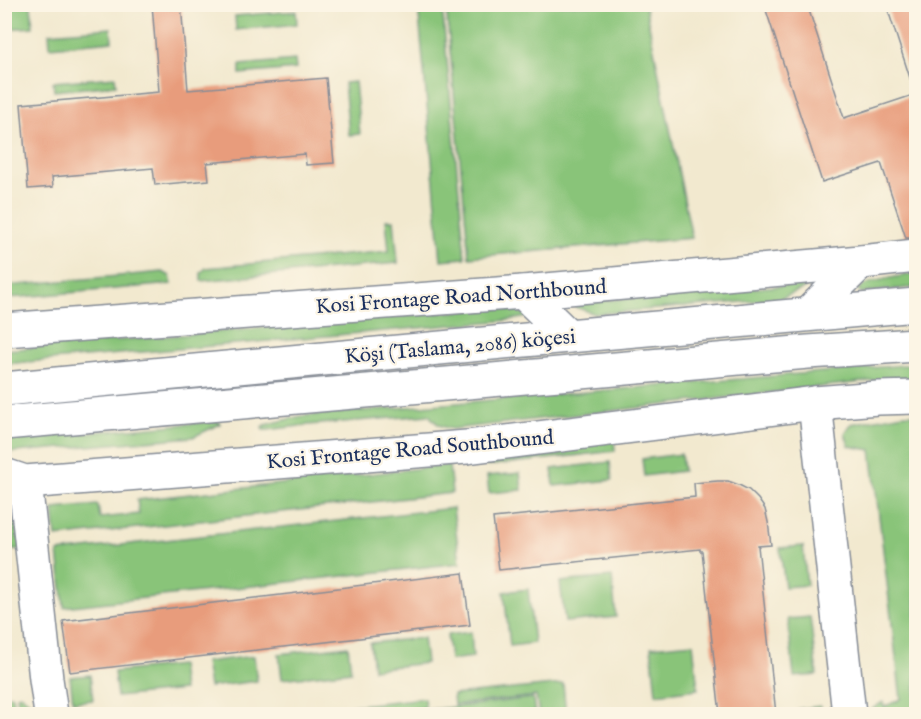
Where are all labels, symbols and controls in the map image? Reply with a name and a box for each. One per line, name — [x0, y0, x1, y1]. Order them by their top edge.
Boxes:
street label: Kosi Frontage Road Northbound — [315, 274, 608, 321]
street label: Köşi (Taslama, 2086) köçesi — [344, 324, 577, 371]
street label: Kosi Frontage Road Southbound — [265, 424, 556, 476]

